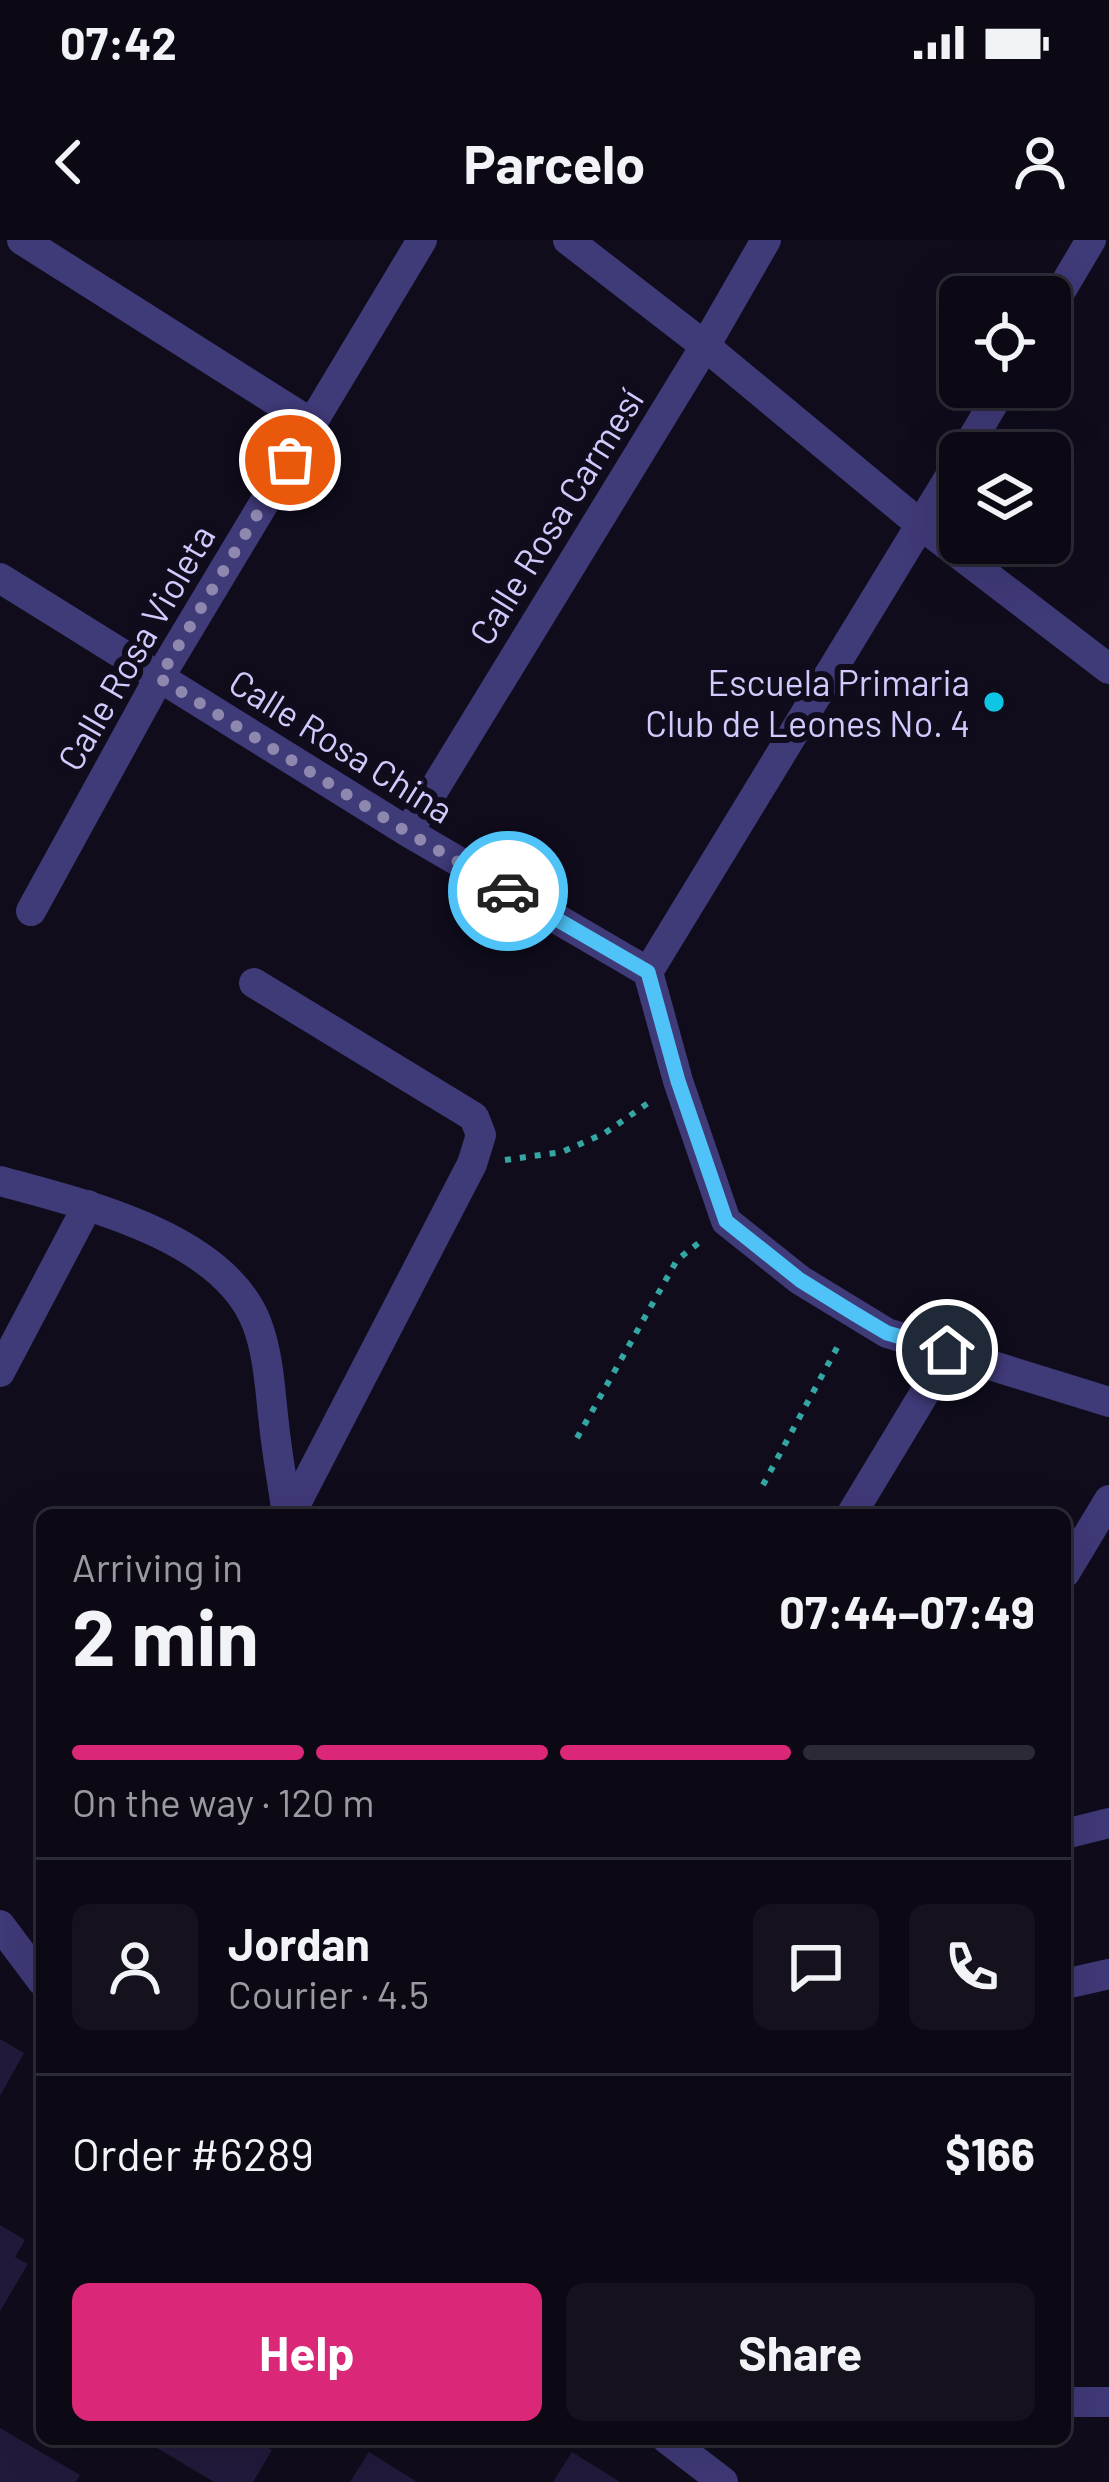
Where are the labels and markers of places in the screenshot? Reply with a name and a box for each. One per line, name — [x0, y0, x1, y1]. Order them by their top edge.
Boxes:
pin — [239, 409, 341, 511]
place label: Escuela Primaria Club de Leones No. 4 — [645, 660, 970, 744]
marker: Escuela Primaria Club de Leones No. 4 — [981, 689, 1007, 715]
pin — [896, 1299, 998, 1401]

